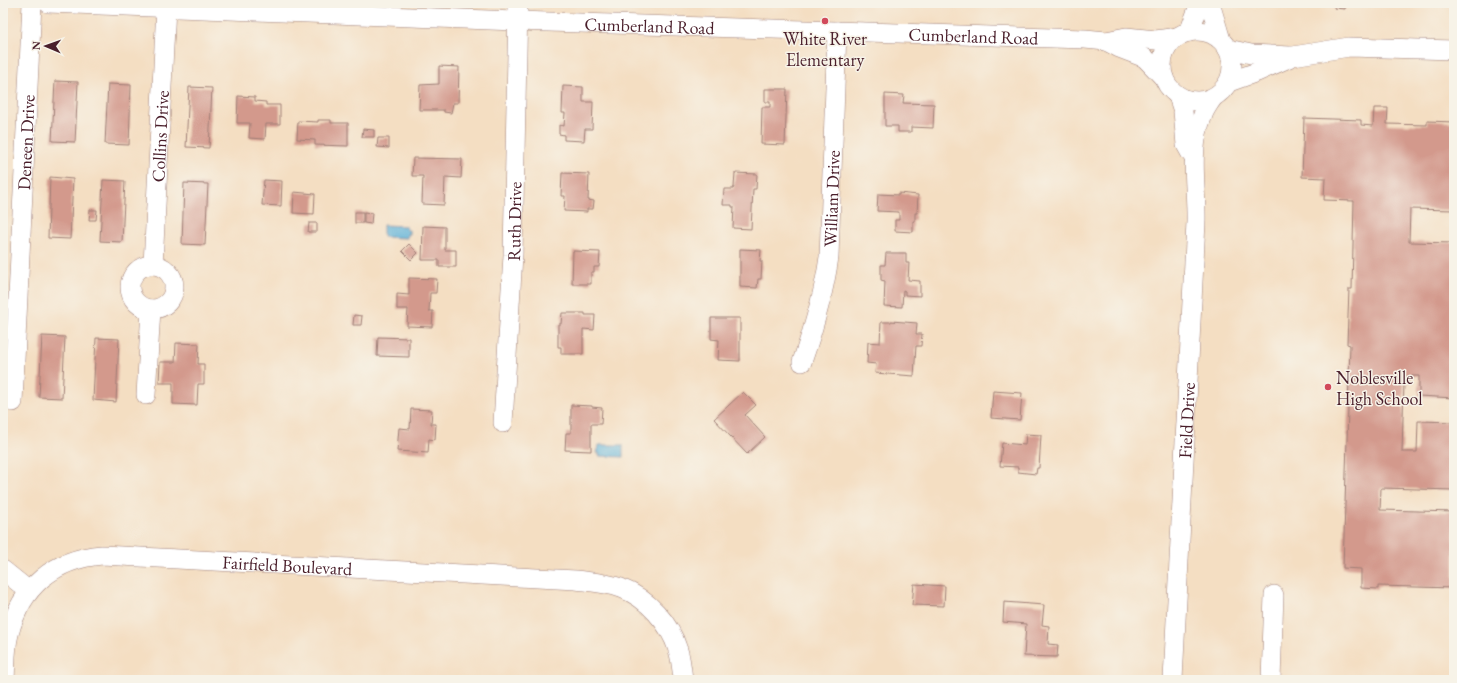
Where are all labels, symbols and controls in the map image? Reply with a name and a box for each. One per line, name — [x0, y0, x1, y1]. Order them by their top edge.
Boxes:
street label: Cumberland Road — [584, 12, 716, 39]
marker: White River Elementary — [820, 16, 830, 26]
street label: Cumberland Road — [908, 22, 1040, 49]
north arrow — [26, 26, 66, 66]
place label: White River Elementary — [783, 27, 867, 71]
text: N — [29, 41, 43, 50]
street label: Collins Drive — [146, 90, 173, 183]
street label: Deneen Drive — [12, 94, 39, 191]
street label: William Drive — [818, 150, 844, 247]
street label: Ruth Drive — [501, 181, 526, 261]
place label: Noblesville High School — [1336, 366, 1423, 410]
street label: Field Drive — [1173, 382, 1199, 459]
marker: Noblesville High School — [1323, 382, 1333, 392]
street label: Fairfield Boulevard — [222, 550, 354, 580]

